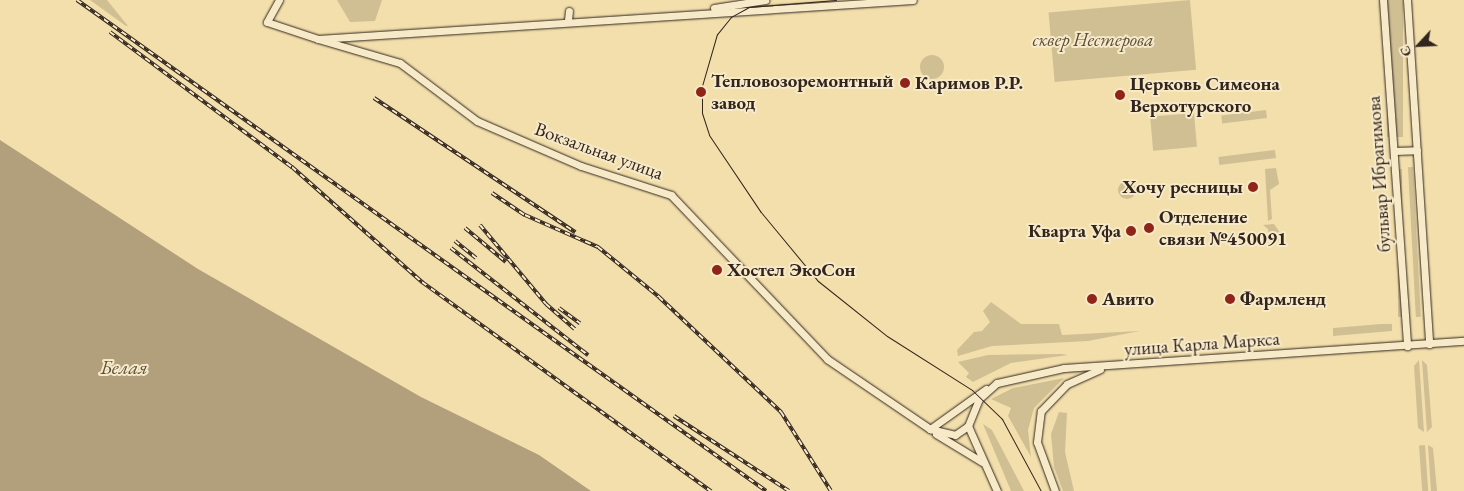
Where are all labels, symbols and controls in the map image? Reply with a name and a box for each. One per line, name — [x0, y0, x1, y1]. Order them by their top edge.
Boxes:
north arrow — [1394, 20, 1444, 70]
park label: сквер Нестерова — [1032, 29, 1154, 51]
text: С — [1395, 43, 1416, 60]
place label: Тепловозоремонтный завод — [711, 70, 893, 114]
place label: Каримов Р.Р. — [915, 72, 1023, 94]
place label: Церковь Симеона Верхотурского — [1130, 73, 1280, 117]
marker: Каримов Р.Р. — [899, 77, 911, 89]
marker: Тепловозоремонтный завод — [695, 86, 707, 98]
marker: Церковь Симеона Верхотурского — [1114, 89, 1126, 101]
street label: бульвар Ибрагимова — [1362, 95, 1396, 253]
street label: Вокзальная улица — [532, 117, 666, 185]
place label: Хочу ресницы — [1122, 176, 1243, 198]
marker: Хочу ресницы — [1247, 181, 1259, 193]
place label: Отделение связи №450091 — [1159, 206, 1287, 250]
place label: Кварта Уфа — [1028, 220, 1121, 242]
marker: Отделение связи №450091 — [1143, 222, 1155, 234]
marker: Кварта Уфа — [1125, 225, 1137, 237]
place label: Хостел ЭкоСон — [727, 259, 856, 281]
marker: Хостел ЭкоСон — [711, 264, 723, 276]
place label: Авито — [1102, 288, 1154, 310]
place label: Фармленд — [1240, 288, 1326, 310]
marker: Авито — [1086, 293, 1098, 305]
marker: Фармленд — [1224, 293, 1236, 305]
street label: улица Карла Маркса — [1123, 327, 1281, 361]
water label: Белая — [100, 355, 148, 379]

